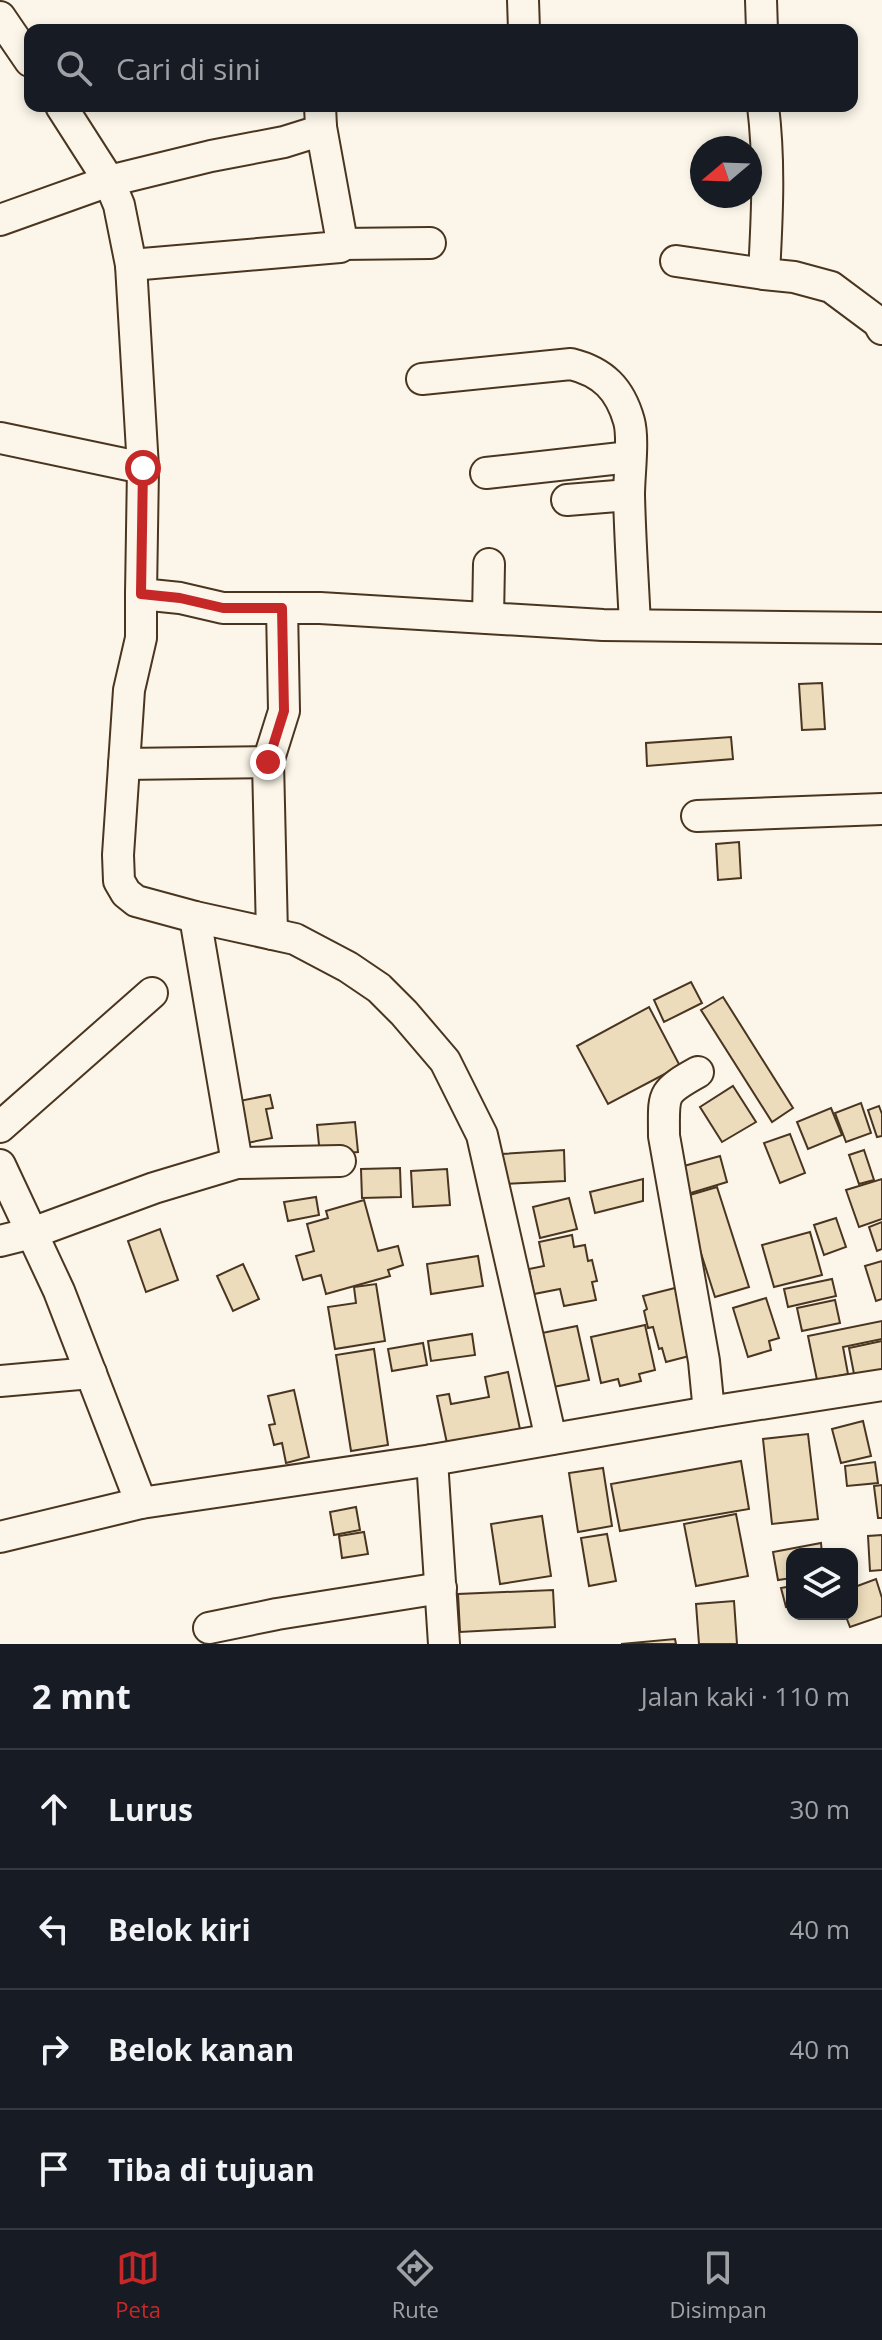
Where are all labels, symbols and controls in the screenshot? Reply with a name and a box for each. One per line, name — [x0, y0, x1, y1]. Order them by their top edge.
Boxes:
search box — [24, 24, 858, 112]
icon: search — [52, 46, 96, 90]
text: Cari di sini — [116, 48, 261, 89]
north arrow — [690, 136, 762, 208]
route start — [125, 450, 161, 486]
route end — [250, 744, 286, 780]
map controls — [786, 1548, 858, 1620]
button: layers — [786, 1548, 858, 1620]
text: 2 mnt — [32, 1673, 131, 1719]
text: Jalan kaki · 110 m — [641, 1678, 850, 1714]
icon: ahead — [32, 1787, 76, 1831]
text: Lurus — [108, 1789, 193, 1830]
text: 30 m — [789, 1791, 850, 1827]
icon: left — [32, 1907, 76, 1951]
text: Belok kiri — [108, 1909, 251, 1950]
text: 40 m — [789, 1911, 850, 1947]
icon: right — [32, 2027, 76, 2071]
text: Belok kanan — [108, 2029, 294, 2070]
text: 40 m — [789, 2031, 850, 2067]
icon: arrive — [32, 2147, 76, 2191]
text: Tiba di tujuan — [108, 2149, 315, 2190]
tab: Peta — [115, 2246, 161, 2324]
tab: Rute — [392, 2246, 439, 2324]
tab: Disimpan — [670, 2246, 767, 2324]

